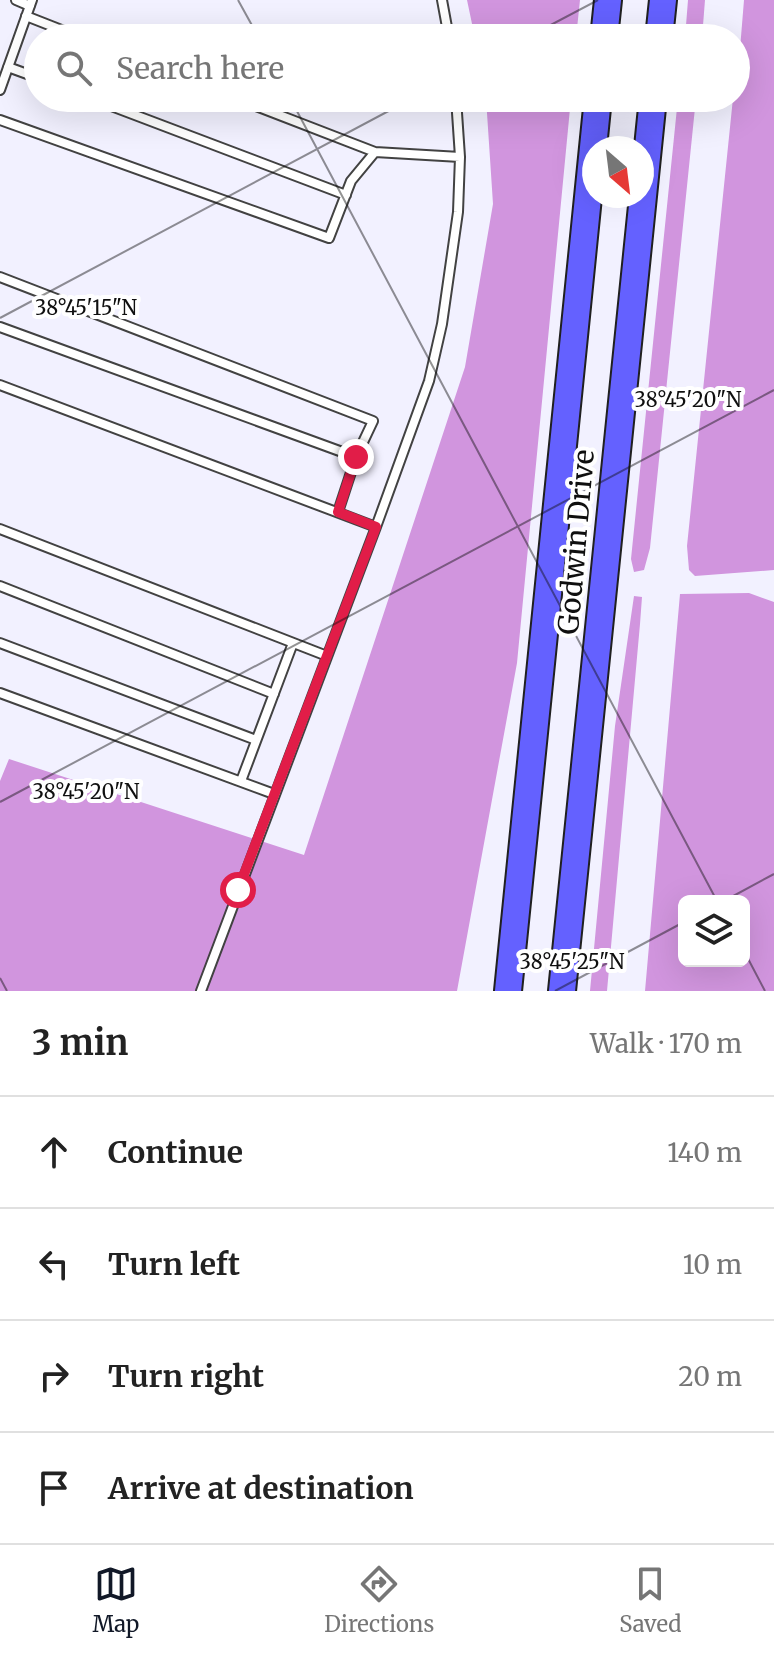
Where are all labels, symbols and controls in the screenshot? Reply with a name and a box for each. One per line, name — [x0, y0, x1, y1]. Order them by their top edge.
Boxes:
search box — [24, 24, 750, 112]
icon: search — [52, 46, 96, 90]
text: Search here — [116, 49, 284, 87]
north arrow — [582, 136, 654, 208]
text: 38°45'15"N — [35, 295, 138, 320]
text: 38°45'20"N — [635, 387, 742, 412]
route end — [338, 439, 374, 475]
street label: Godwin Drive — [550, 448, 602, 636]
text: 38°45'20"N — [33, 779, 140, 804]
route start — [220, 872, 256, 908]
map controls — [678, 895, 750, 967]
button: layers — [678, 895, 750, 967]
text: 38°45'25"N — [520, 949, 625, 974]
text: 3 min — [32, 1022, 128, 1064]
text: Walk · 170 m — [590, 1027, 742, 1060]
icon: ahead — [32, 1130, 76, 1174]
text: Continue — [108, 1133, 243, 1171]
text: 140 m — [667, 1136, 742, 1169]
icon: left — [32, 1242, 76, 1286]
text: Turn left — [108, 1245, 240, 1283]
text: 10 m — [683, 1248, 742, 1281]
icon: right — [32, 1354, 76, 1398]
text: Turn right — [108, 1357, 264, 1395]
text: 20 m — [678, 1360, 742, 1393]
icon: arrive — [32, 1466, 76, 1510]
text: Arrive at destination — [108, 1469, 414, 1507]
tab: Map — [92, 1562, 139, 1638]
tab: Directions — [324, 1562, 434, 1638]
tab: Saved — [619, 1562, 682, 1638]

